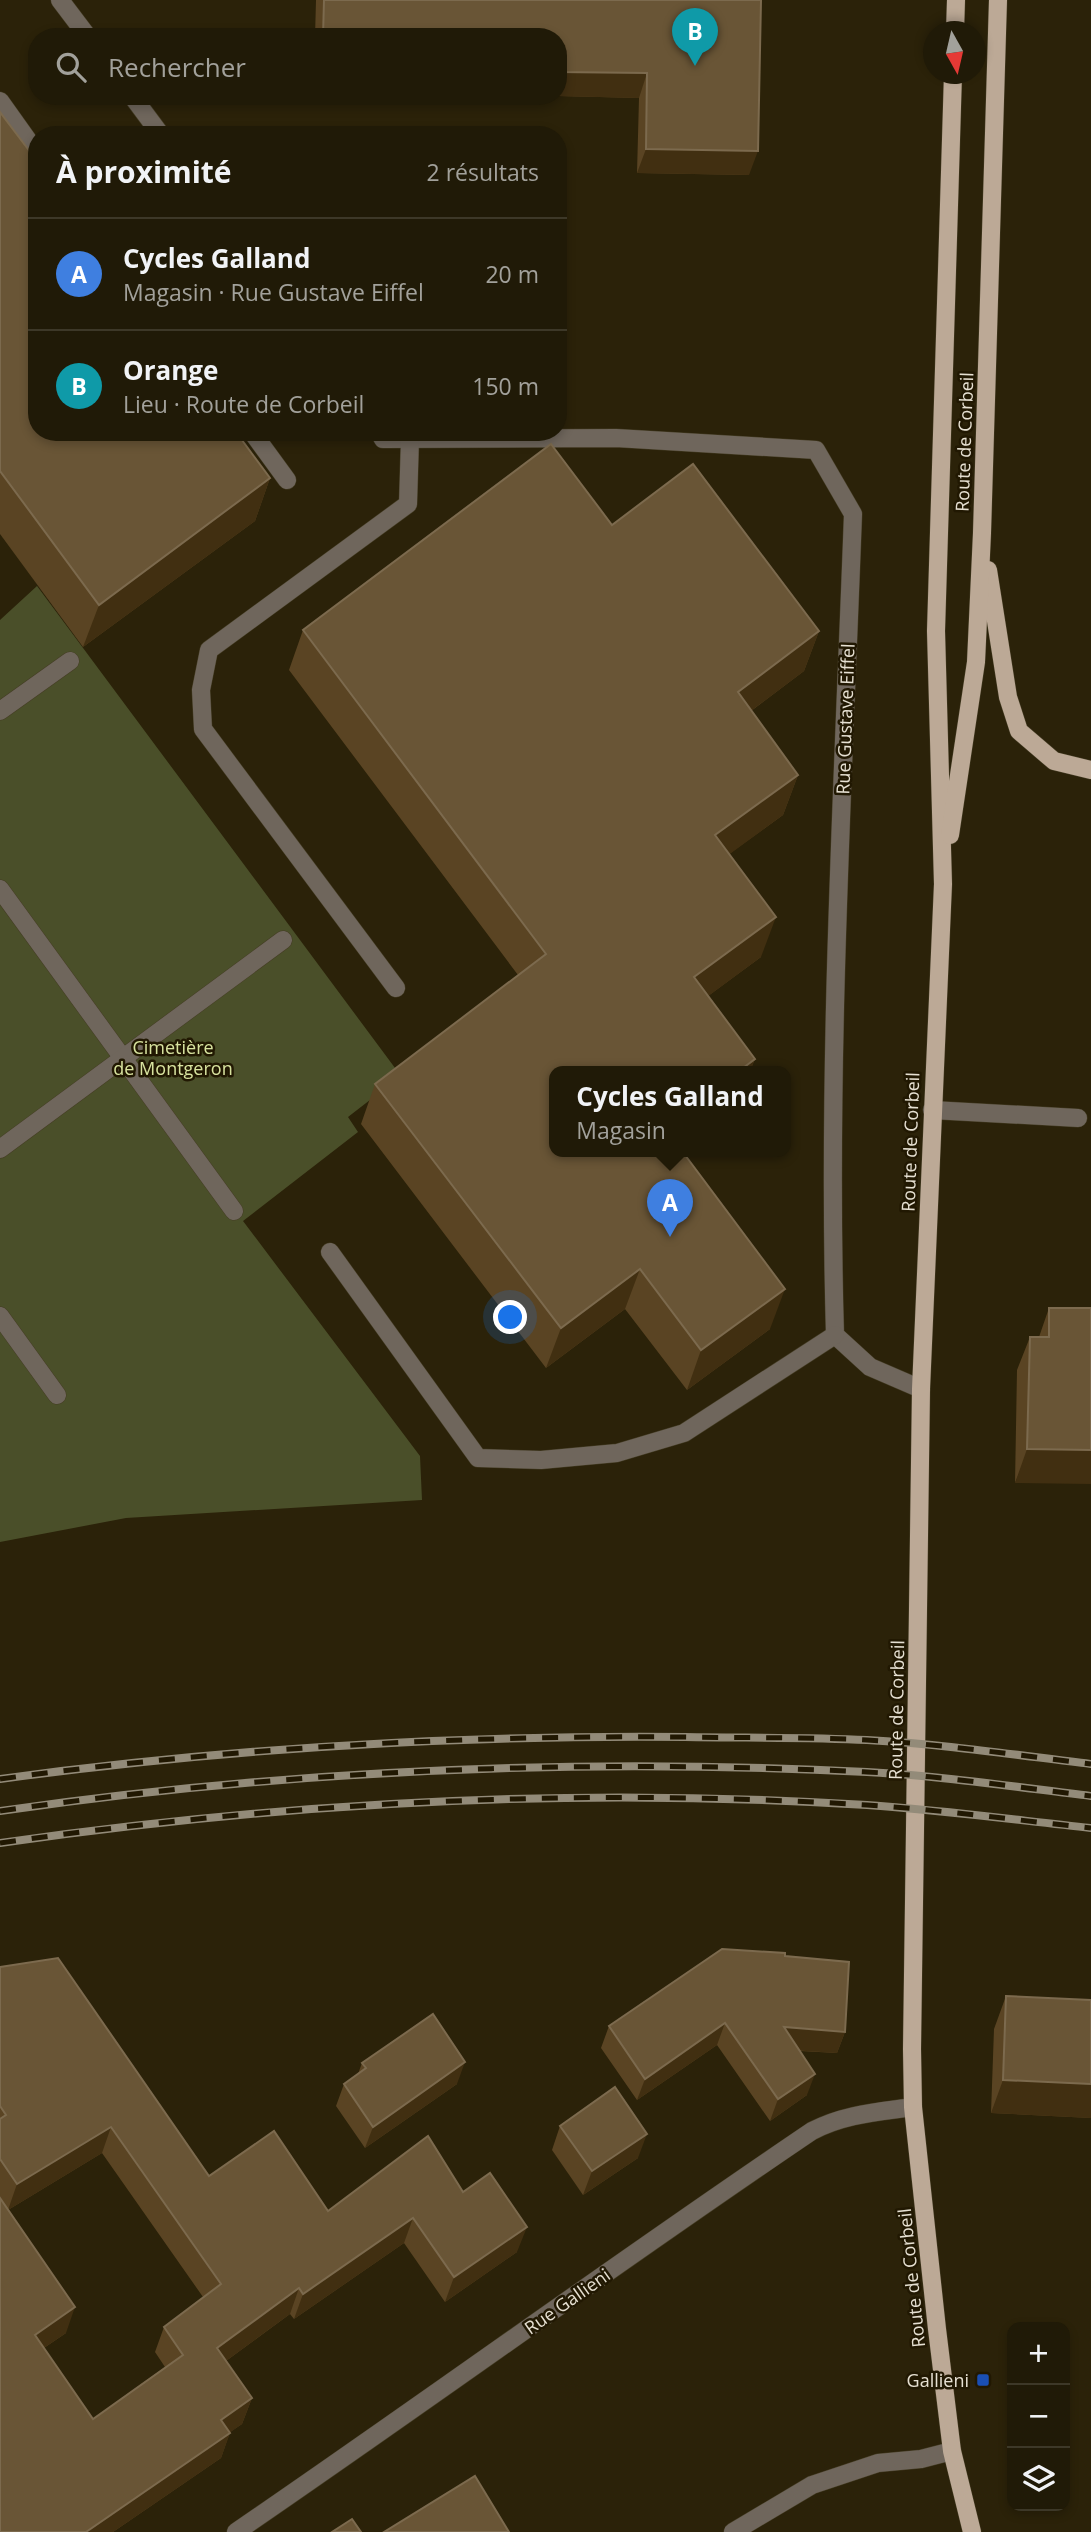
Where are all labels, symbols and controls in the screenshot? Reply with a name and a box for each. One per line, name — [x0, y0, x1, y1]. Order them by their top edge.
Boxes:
pin: B — [672, 8, 718, 66]
north arrow — [923, 21, 986, 84]
search box — [28, 28, 567, 105]
icon: search — [52, 48, 90, 86]
text: Rechercher — [108, 49, 246, 85]
text: À proximité — [56, 151, 232, 192]
text: 2 résultats — [427, 156, 539, 188]
text: Cycles Galland — [123, 240, 310, 276]
text: A — [71, 258, 87, 290]
text: 20 m — [485, 258, 539, 290]
text: Magasin · Rue Gustave Eiffel — [123, 276, 424, 308]
text: Orange — [123, 352, 218, 388]
text: B — [71, 370, 87, 402]
text: 150 m — [472, 370, 539, 402]
street label: Route de Corbeil — [950, 372, 978, 512]
text: Lieu · Route de Corbeil — [123, 388, 364, 420]
street label: Rue Gustave Eiffel — [830, 643, 860, 795]
park label: Cimetière de Montgeron — [113, 1035, 233, 1080]
popup — [549, 1066, 791, 1157]
street label: Route de Corbeil — [896, 1072, 924, 1212]
text: Cycles Galland — [576, 1078, 764, 1114]
text: Magasin — [576, 1114, 666, 1146]
pin: A — [647, 1179, 693, 1237]
your location — [493, 1300, 527, 1334]
street label: Route de Corbeil — [883, 1640, 909, 1780]
street label: Route de Corbeil — [892, 2207, 930, 2349]
street label: Rue Gallieni — [519, 2263, 615, 2339]
map controls — [1007, 2322, 1070, 2511]
button: + — [1007, 2322, 1070, 2385]
place label: Gallieni — [907, 2368, 969, 2392]
marker: Gallieni — [975, 2372, 991, 2388]
button: − — [1007, 2385, 1070, 2448]
button: layers — [1007, 2448, 1070, 2511]

